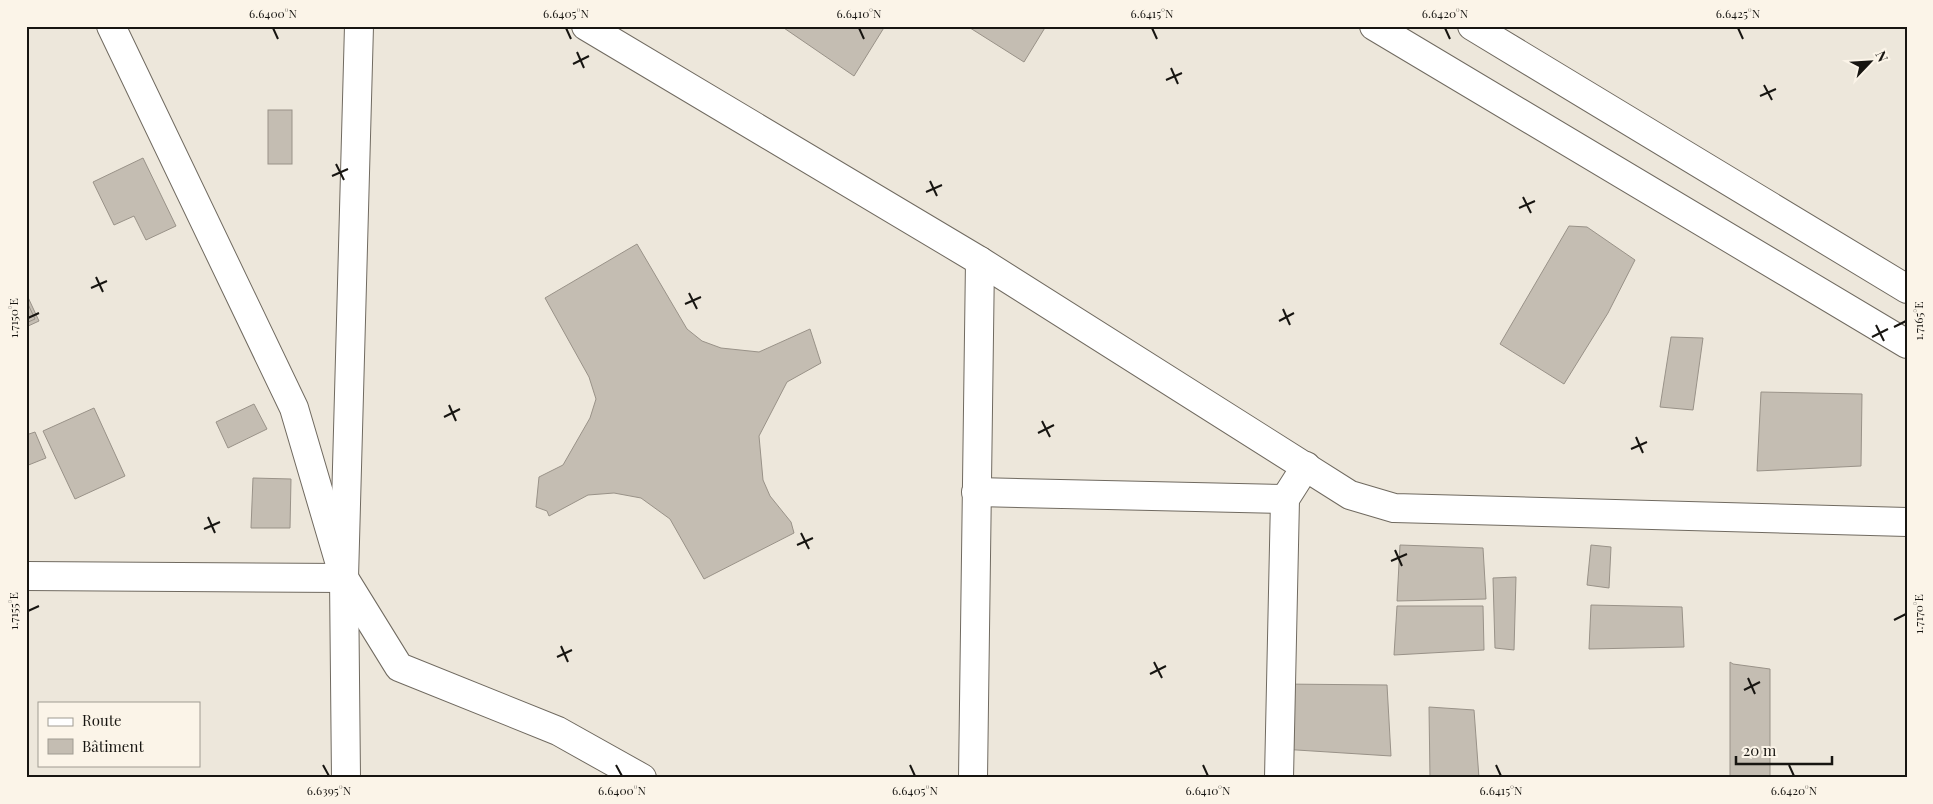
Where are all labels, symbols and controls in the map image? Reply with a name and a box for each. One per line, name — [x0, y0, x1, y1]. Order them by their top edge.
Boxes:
text: 6.6400°N — [249, 5, 297, 21]
text: 6.6405°N — [543, 5, 589, 21]
text: 6.6410°N — [836, 5, 882, 21]
text: 6.6415°N — [1131, 5, 1174, 21]
text: 6.6420°N — [1422, 5, 1469, 21]
text: 6.6425°N — [1716, 5, 1761, 21]
north arrow — [1846, 38, 1896, 88]
text: N — [1871, 48, 1893, 65]
text: 1.7150°E — [5, 298, 21, 338]
text: 1.7165°E — [1910, 301, 1926, 341]
text: 1.7155°E — [5, 592, 21, 630]
text: 1.7170°E — [1910, 594, 1926, 634]
legend — [38, 702, 200, 766]
text: Route — [82, 710, 122, 730]
scale bar — [1736, 734, 1832, 766]
text: Bâtiment — [82, 736, 144, 756]
text: 20 m — [1743, 740, 1777, 760]
text: 6.6395°N — [307, 782, 352, 798]
text: 6.6400°N — [598, 782, 646, 798]
text: 6.6405°N — [892, 782, 938, 798]
text: 6.6410°N — [1185, 782, 1231, 798]
text: 6.6415°N — [1480, 782, 1523, 798]
text: 6.6420°N — [1771, 782, 1818, 798]

